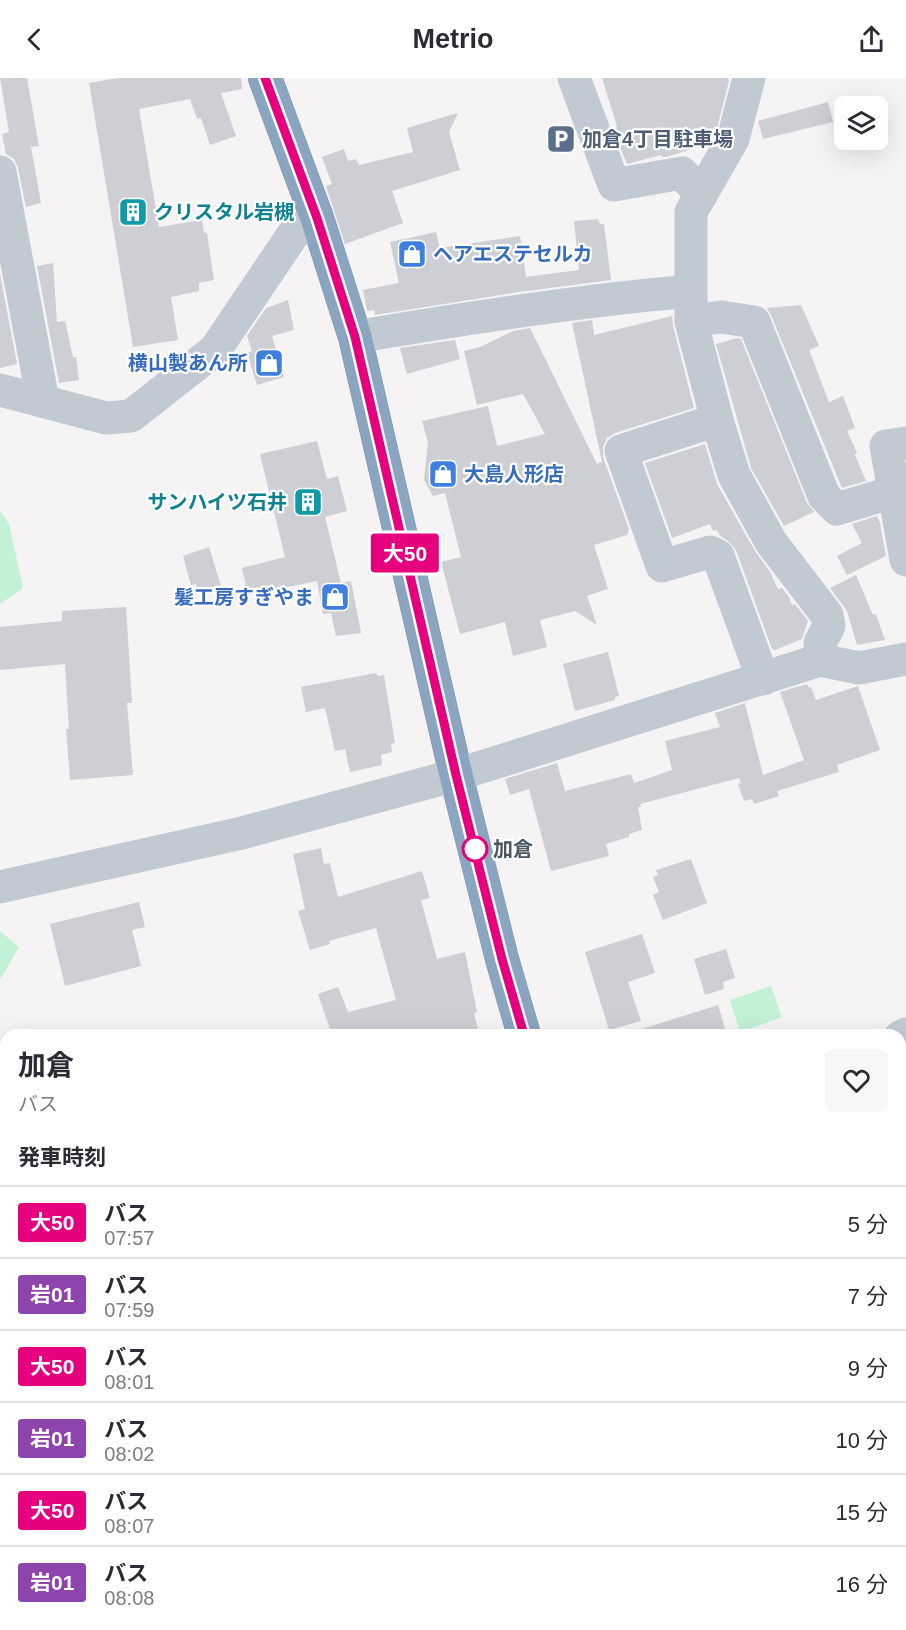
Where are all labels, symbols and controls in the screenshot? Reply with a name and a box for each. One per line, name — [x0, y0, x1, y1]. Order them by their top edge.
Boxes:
icon: back — [18, 23, 51, 56]
icon: share — [855, 23, 888, 56]
text: Metrio — [413, 24, 494, 54]
map controls — [834, 96, 888, 150]
button: layers — [834, 96, 888, 150]
parking icon: 加倉4丁目駐車場 — [545, 123, 577, 155]
place label: 加倉4丁目駐車場 — [582, 128, 733, 150]
building icon: クリスタル岩槻 — [117, 196, 149, 228]
place label: クリスタル岩槻 — [154, 201, 294, 223]
shop icon: ヘアエステセルカ — [396, 238, 428, 270]
place label: ヘアエステセルカ — [433, 243, 592, 265]
shop icon: 横山製あん所 — [253, 347, 285, 379]
place label: 横山製あん所 — [128, 352, 248, 374]
shop icon: 大島人形店 — [427, 458, 459, 490]
place label: 大島人形店 — [464, 463, 564, 485]
building icon: サンハイツ石井 — [292, 486, 324, 518]
place label: サンハイツ石井 — [147, 491, 287, 513]
line badge: 大50 — [370, 534, 440, 572]
text: 大50 — [383, 542, 427, 565]
shop icon: 髪工房すぎやま — [319, 581, 351, 613]
place label: 髪工房すぎやま — [174, 586, 314, 608]
marker: 加倉 — [462, 836, 488, 862]
place label: 加倉 — [493, 838, 533, 860]
button: heart — [825, 1049, 888, 1112]
text: 加倉 — [18, 1050, 74, 1081]
text: バス — [18, 1093, 58, 1115]
text: 発車時刻 — [18, 1145, 106, 1170]
text: バス — [104, 1201, 148, 1226]
text: 大50 — [30, 1211, 74, 1234]
text: 5 分 — [848, 1212, 888, 1237]
text: 07:57 — [104, 1227, 154, 1249]
text: バス — [104, 1273, 148, 1298]
text: 岩01 — [30, 1283, 74, 1306]
text: 7 分 — [848, 1284, 888, 1309]
text: 07:59 — [104, 1299, 154, 1321]
text: バス — [104, 1345, 148, 1370]
text: 大50 — [30, 1355, 74, 1378]
text: 9 分 — [848, 1356, 888, 1381]
text: 08:01 — [104, 1371, 154, 1393]
text: バス — [104, 1417, 148, 1442]
text: 岩01 — [30, 1427, 74, 1450]
text: 10 分 — [835, 1428, 888, 1453]
text: 08:02 — [104, 1443, 154, 1465]
text: バス — [104, 1489, 148, 1514]
text: 大50 — [30, 1499, 74, 1522]
text: 15 分 — [835, 1500, 888, 1525]
text: 08:07 — [104, 1515, 154, 1537]
text: バス — [104, 1561, 148, 1586]
text: 岩01 — [30, 1571, 74, 1594]
text: 16 分 — [835, 1572, 888, 1597]
text: 08:08 — [104, 1587, 154, 1609]

